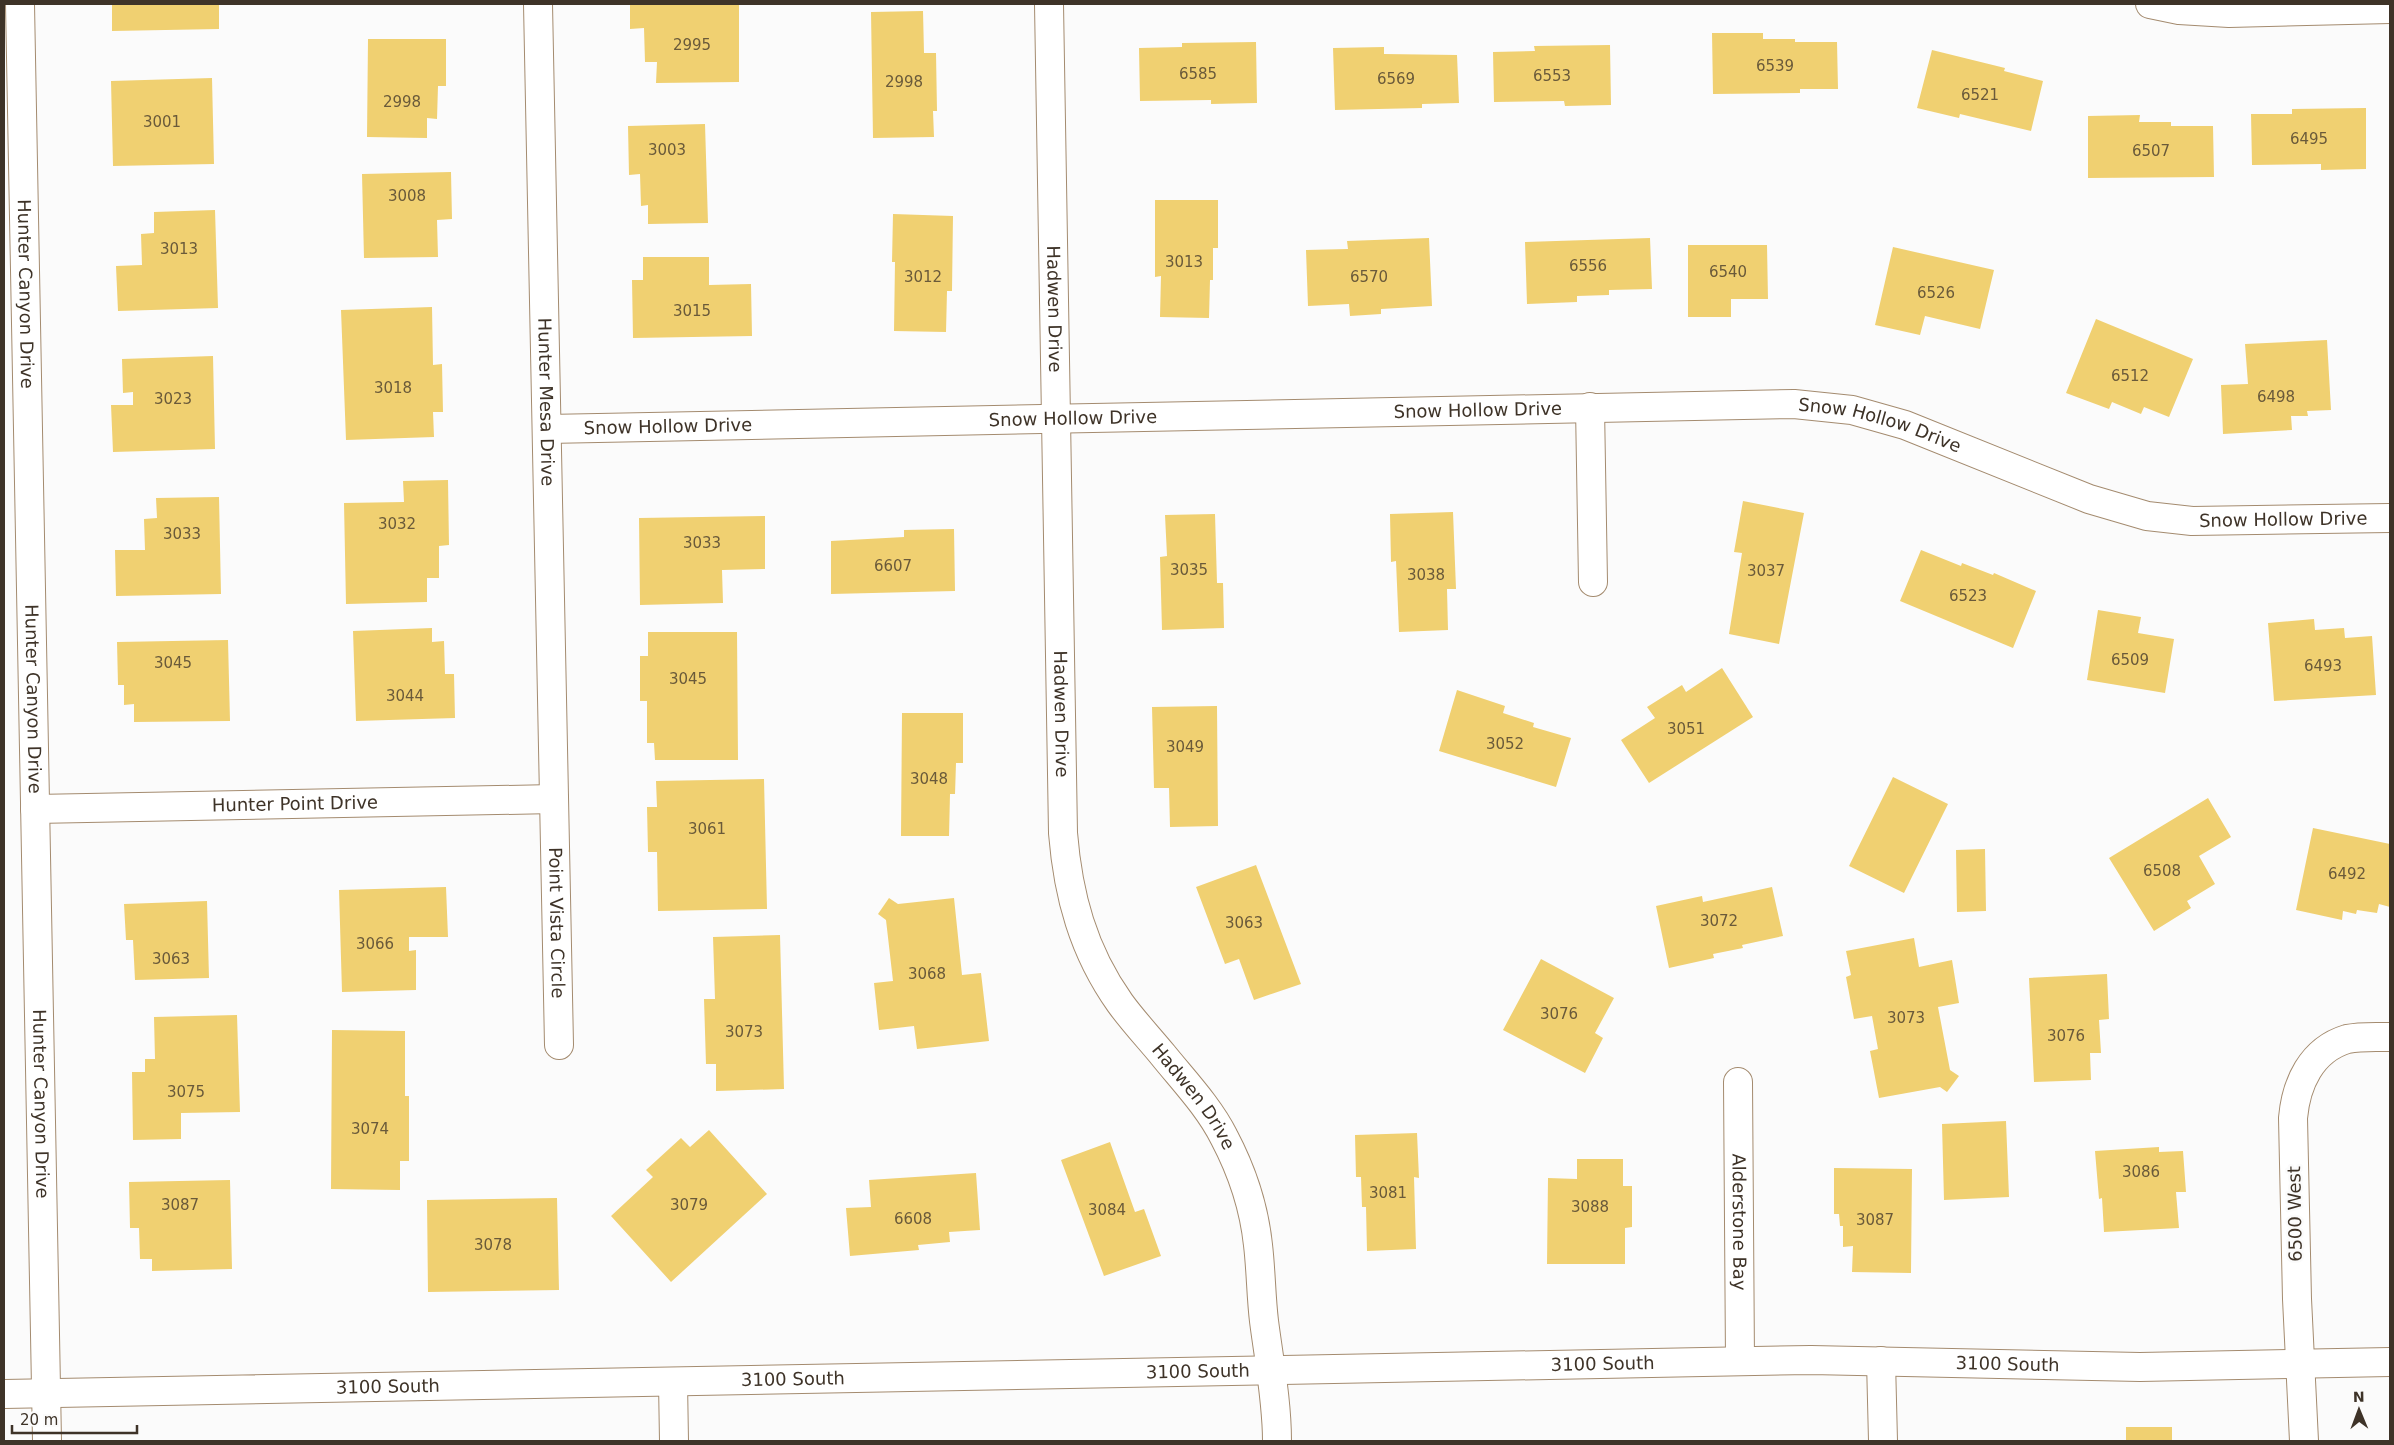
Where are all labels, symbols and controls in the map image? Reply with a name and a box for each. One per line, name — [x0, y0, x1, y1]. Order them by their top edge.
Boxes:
house number: 2995 — [673, 36, 711, 54]
house number: 6539 — [1756, 57, 1794, 75]
house number: 6585 — [1179, 65, 1217, 83]
house number: 6553 — [1533, 67, 1571, 85]
house number: 6569 — [1377, 70, 1415, 88]
house number: 2998 — [885, 73, 923, 91]
house number: 6521 — [1961, 86, 1999, 104]
house number: 2998 — [383, 93, 421, 111]
house number: 3001 — [143, 113, 181, 131]
house number: 6495 — [2290, 130, 2328, 148]
house number: 3003 — [648, 141, 686, 159]
house number: 6507 — [2132, 142, 2170, 160]
house number: 3008 — [388, 187, 426, 205]
street label: Hunter Canyon Drive — [14, 199, 38, 389]
house number: 3013 — [160, 240, 198, 258]
street label: Hadwen Drive — [1043, 245, 1066, 373]
house number: 3013 — [1165, 253, 1203, 271]
house number: 6556 — [1569, 257, 1607, 275]
house number: 6540 — [1709, 263, 1747, 281]
house number: 3012 — [904, 268, 942, 286]
house number: 6570 — [1350, 268, 1388, 286]
house number: 6526 — [1917, 284, 1955, 302]
house number: 3015 — [673, 302, 711, 320]
street label: Hunter Mesa Drive — [534, 317, 559, 486]
house number: 6512 — [2111, 367, 2149, 385]
house number: 3018 — [374, 379, 412, 397]
house number: 6498 — [2257, 388, 2295, 406]
house number: 3023 — [154, 390, 192, 408]
street label: Snow Hollow Drive — [1797, 394, 1964, 457]
street label: Snow Hollow Drive — [1393, 398, 1562, 422]
street label: Snow Hollow Drive — [988, 406, 1157, 430]
street label: Snow Hollow Drive — [584, 414, 752, 438]
street label: Snow Hollow Drive — [2199, 507, 2368, 531]
house number: 3032 — [378, 515, 416, 533]
house number: 3033 — [163, 525, 201, 543]
house number: 3033 — [683, 534, 721, 552]
house number: 6607 — [874, 557, 912, 575]
house number: 3035 — [1170, 561, 1208, 579]
house number: 3037 — [1747, 562, 1785, 580]
house number: 3038 — [1407, 566, 1445, 584]
house number: 6523 — [1949, 587, 1987, 605]
street label: Hunter Canyon Drive — [21, 604, 46, 794]
street label: Hadwen Drive — [1050, 650, 1073, 778]
house number: 6509 — [2111, 651, 2149, 669]
house number: 3045 — [154, 654, 192, 672]
house number: 6493 — [2304, 657, 2342, 675]
house number: 3045 — [669, 670, 707, 688]
house number: 3044 — [386, 687, 424, 705]
house number: 3051 — [1667, 720, 1705, 738]
house number: 3052 — [1486, 735, 1524, 753]
house number: 3049 — [1166, 738, 1204, 756]
house number: 3048 — [910, 770, 948, 788]
street label: Hunter Point Drive — [212, 791, 378, 816]
house number: 3061 — [688, 820, 726, 838]
street label: Point Vista Circle — [545, 847, 569, 999]
house number: 6508 — [2143, 862, 2181, 880]
house number: 6492 — [2328, 865, 2366, 883]
house number: 3072 — [1700, 912, 1738, 930]
house number: 3063 — [1225, 914, 1263, 932]
house number: 3066 — [356, 935, 394, 953]
house number: 3063 — [152, 950, 190, 968]
house number: 3068 — [908, 965, 946, 983]
house number: 3076 — [1540, 1005, 1578, 1023]
street label: Hunter Canyon Drive — [29, 1009, 53, 1199]
house number: 3073 — [1887, 1009, 1925, 1027]
house number: 3073 — [725, 1023, 763, 1041]
house number: 3076 — [2047, 1027, 2085, 1045]
street label: Hadwen Drive — [1148, 1039, 1240, 1153]
house number: 3075 — [167, 1083, 205, 1101]
house number: 3074 — [351, 1120, 389, 1138]
street label: Alderstone Bay — [1729, 1153, 1750, 1291]
house number: 3086 — [2122, 1163, 2160, 1181]
street label: 6500 West — [2283, 1166, 2306, 1262]
house number: 3081 — [1369, 1184, 1407, 1202]
house number: 3087 — [161, 1196, 199, 1214]
house number: 3079 — [670, 1196, 708, 1214]
house number: 3088 — [1571, 1198, 1609, 1216]
house number: 3084 — [1088, 1201, 1126, 1219]
house number: 6608 — [894, 1210, 932, 1228]
house number: 3087 — [1856, 1211, 1894, 1229]
house number: 3078 — [474, 1236, 512, 1254]
street label: 3100 South — [1551, 1352, 1655, 1375]
street label: 3100 South — [1955, 1352, 2060, 1375]
street label: 3100 South — [1146, 1360, 1250, 1383]
street label: 3100 South — [741, 1367, 845, 1390]
street label: 3100 South — [336, 1375, 440, 1398]
north arrow — [2334, 1385, 2384, 1435]
text: N — [2353, 1389, 2365, 1405]
scale bar — [12, 1402, 138, 1434]
text: 20 m — [20, 1411, 58, 1429]

